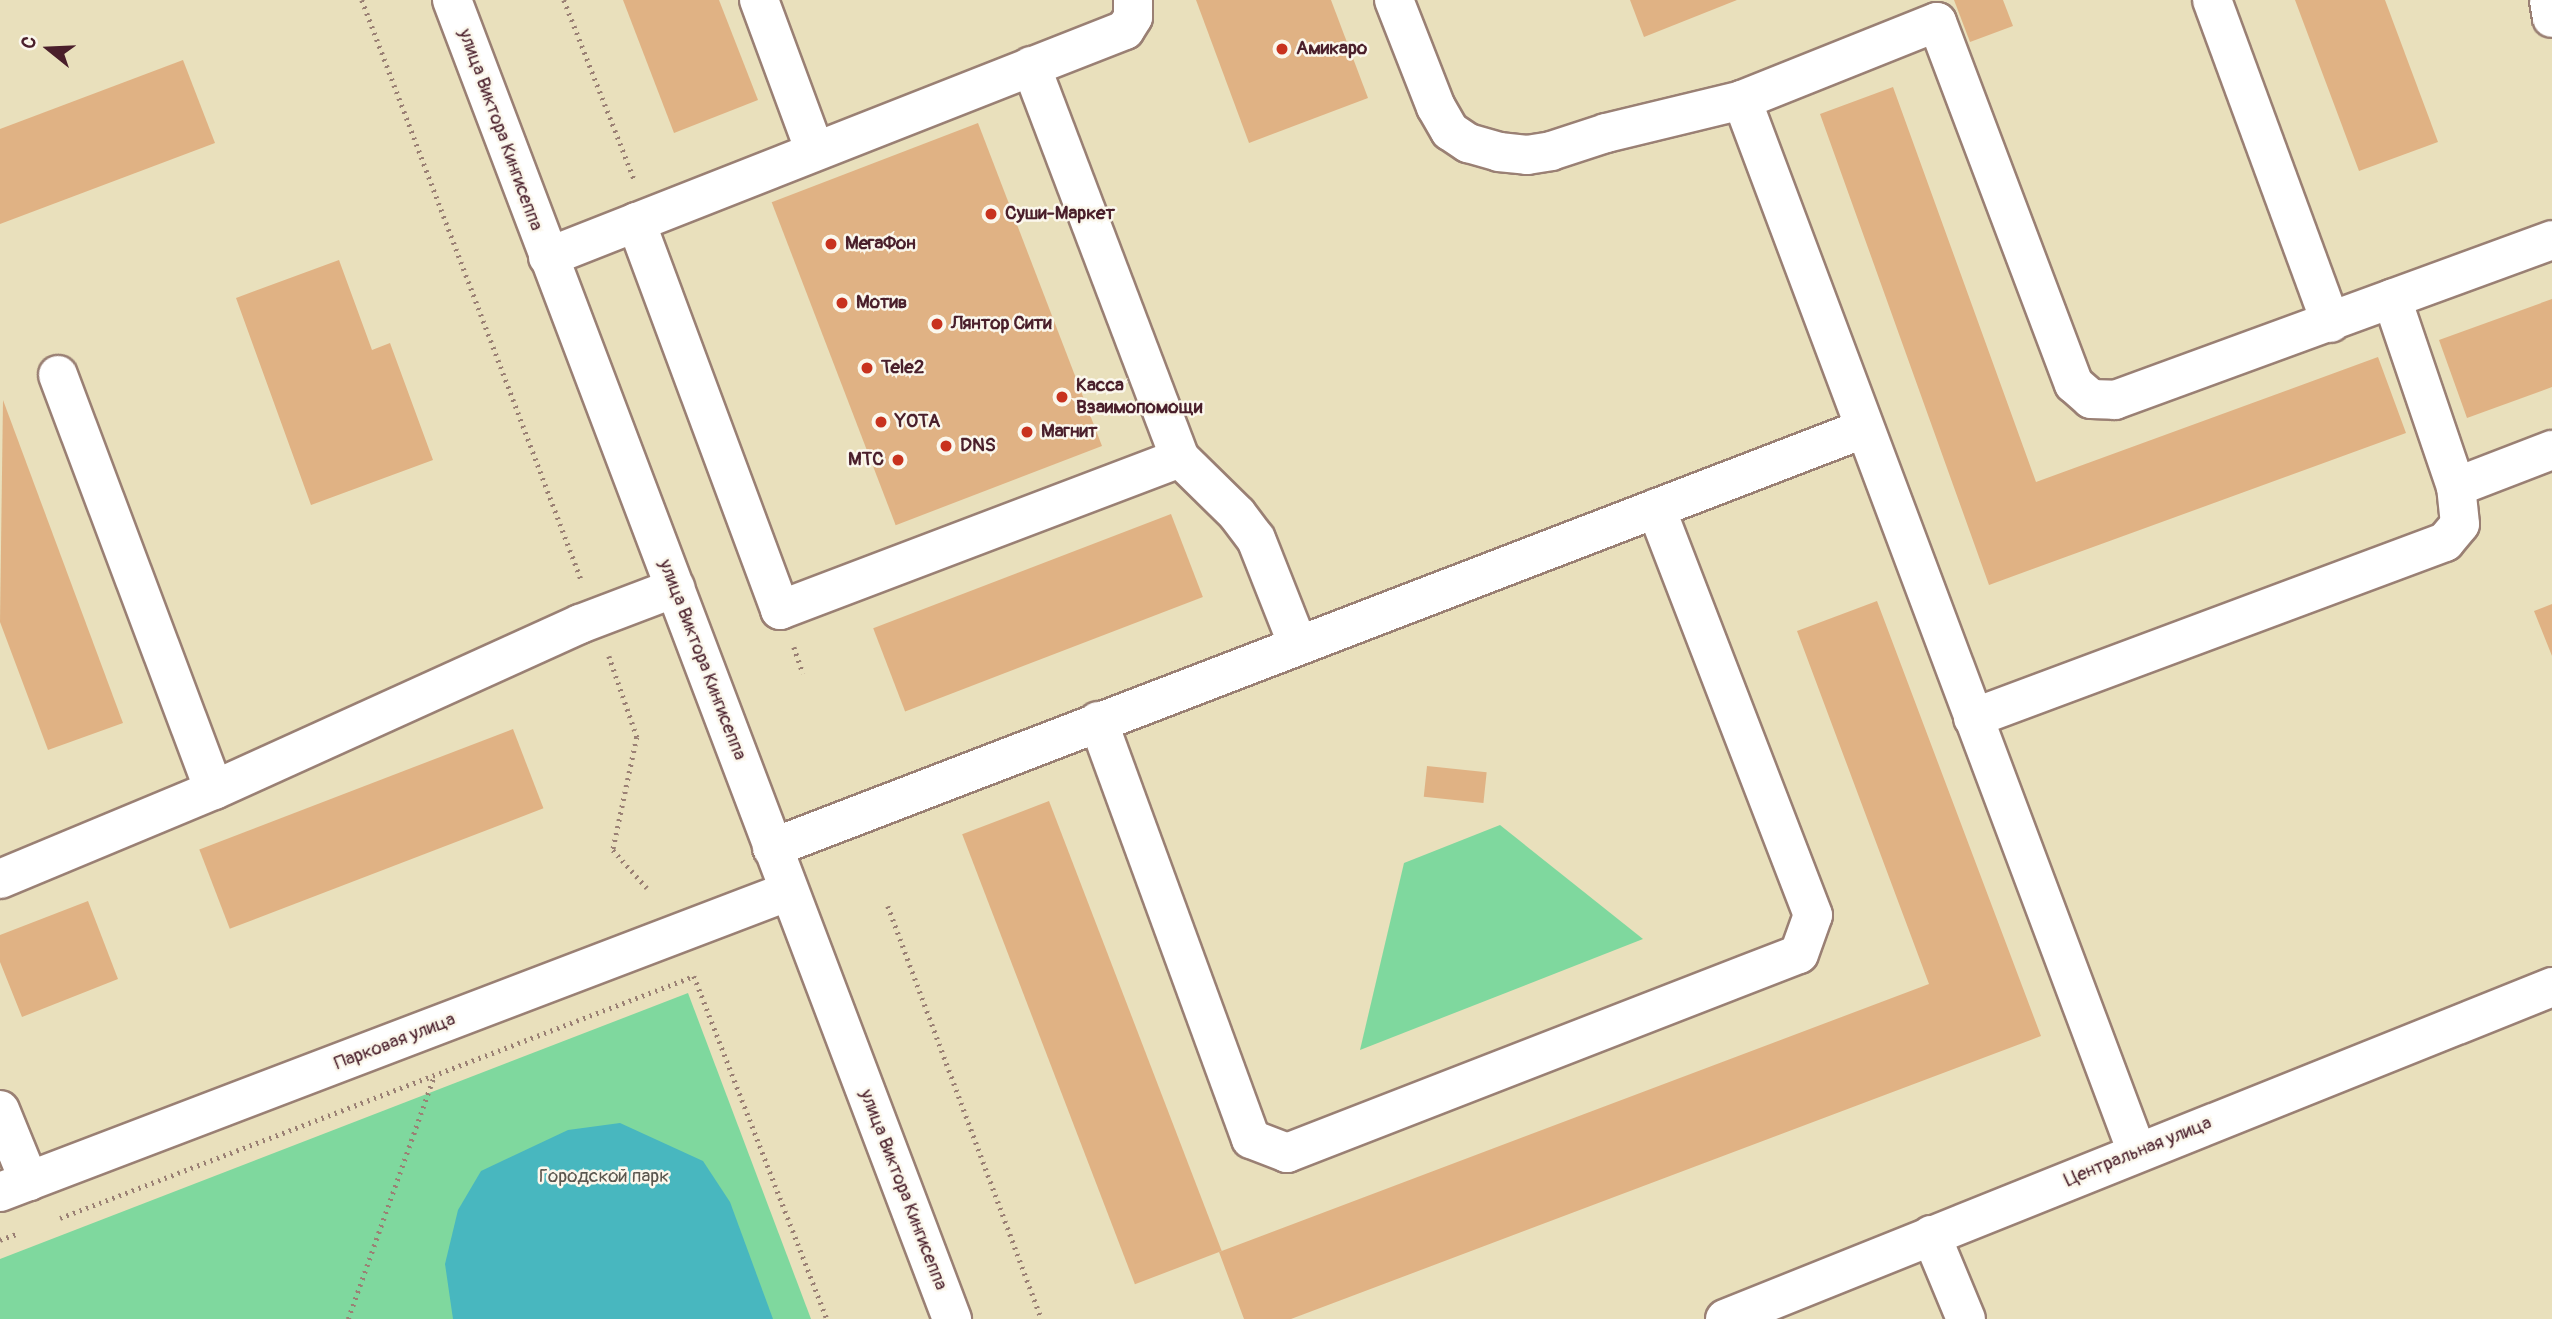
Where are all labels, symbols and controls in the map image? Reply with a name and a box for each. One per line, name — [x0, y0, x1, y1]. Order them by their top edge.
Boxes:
north arrow — [14, 14, 84, 84]
street label: улица Виктора Кингисеппа — [453, 26, 547, 234]
text: С — [16, 33, 42, 52]
place label: Амикаро — [1296, 38, 1367, 60]
marker: Амикаро — [1274, 41, 1290, 57]
place label: Суши-Маркет — [1005, 203, 1115, 225]
marker: Суши-Маркет — [983, 206, 999, 222]
place label: МегаФон — [845, 233, 916, 255]
marker: МегаФон — [823, 236, 839, 252]
place label: Мотив — [856, 292, 907, 314]
marker: Мотив — [834, 295, 850, 311]
place label: Лянтор Сити — [951, 313, 1052, 335]
marker: Лянтор Сити — [929, 316, 945, 332]
place label: Tele2 — [881, 357, 924, 379]
marker: Tele2 — [859, 360, 875, 376]
place label: Касса Взаимопомощи — [1076, 375, 1202, 419]
marker: Касса Взаимопомощи — [1054, 389, 1070, 405]
place label: YOTA — [895, 411, 940, 433]
marker: YOTA — [873, 414, 889, 430]
place label: Магнит — [1041, 421, 1097, 443]
marker: Магнит — [1019, 424, 1035, 440]
place label: DNS — [960, 435, 996, 457]
marker: DNS — [938, 438, 954, 454]
place label: МТС — [848, 449, 884, 471]
marker: МТС — [890, 452, 906, 468]
street label: улица Виктора Кингисеппа — [653, 556, 751, 764]
street label: Парковая улица — [331, 1008, 459, 1076]
street label: улица Виктора Кингисеппа — [854, 1086, 952, 1294]
street label: Центральная улица — [2061, 1112, 2215, 1192]
park label: Городской парк — [539, 1166, 669, 1188]

